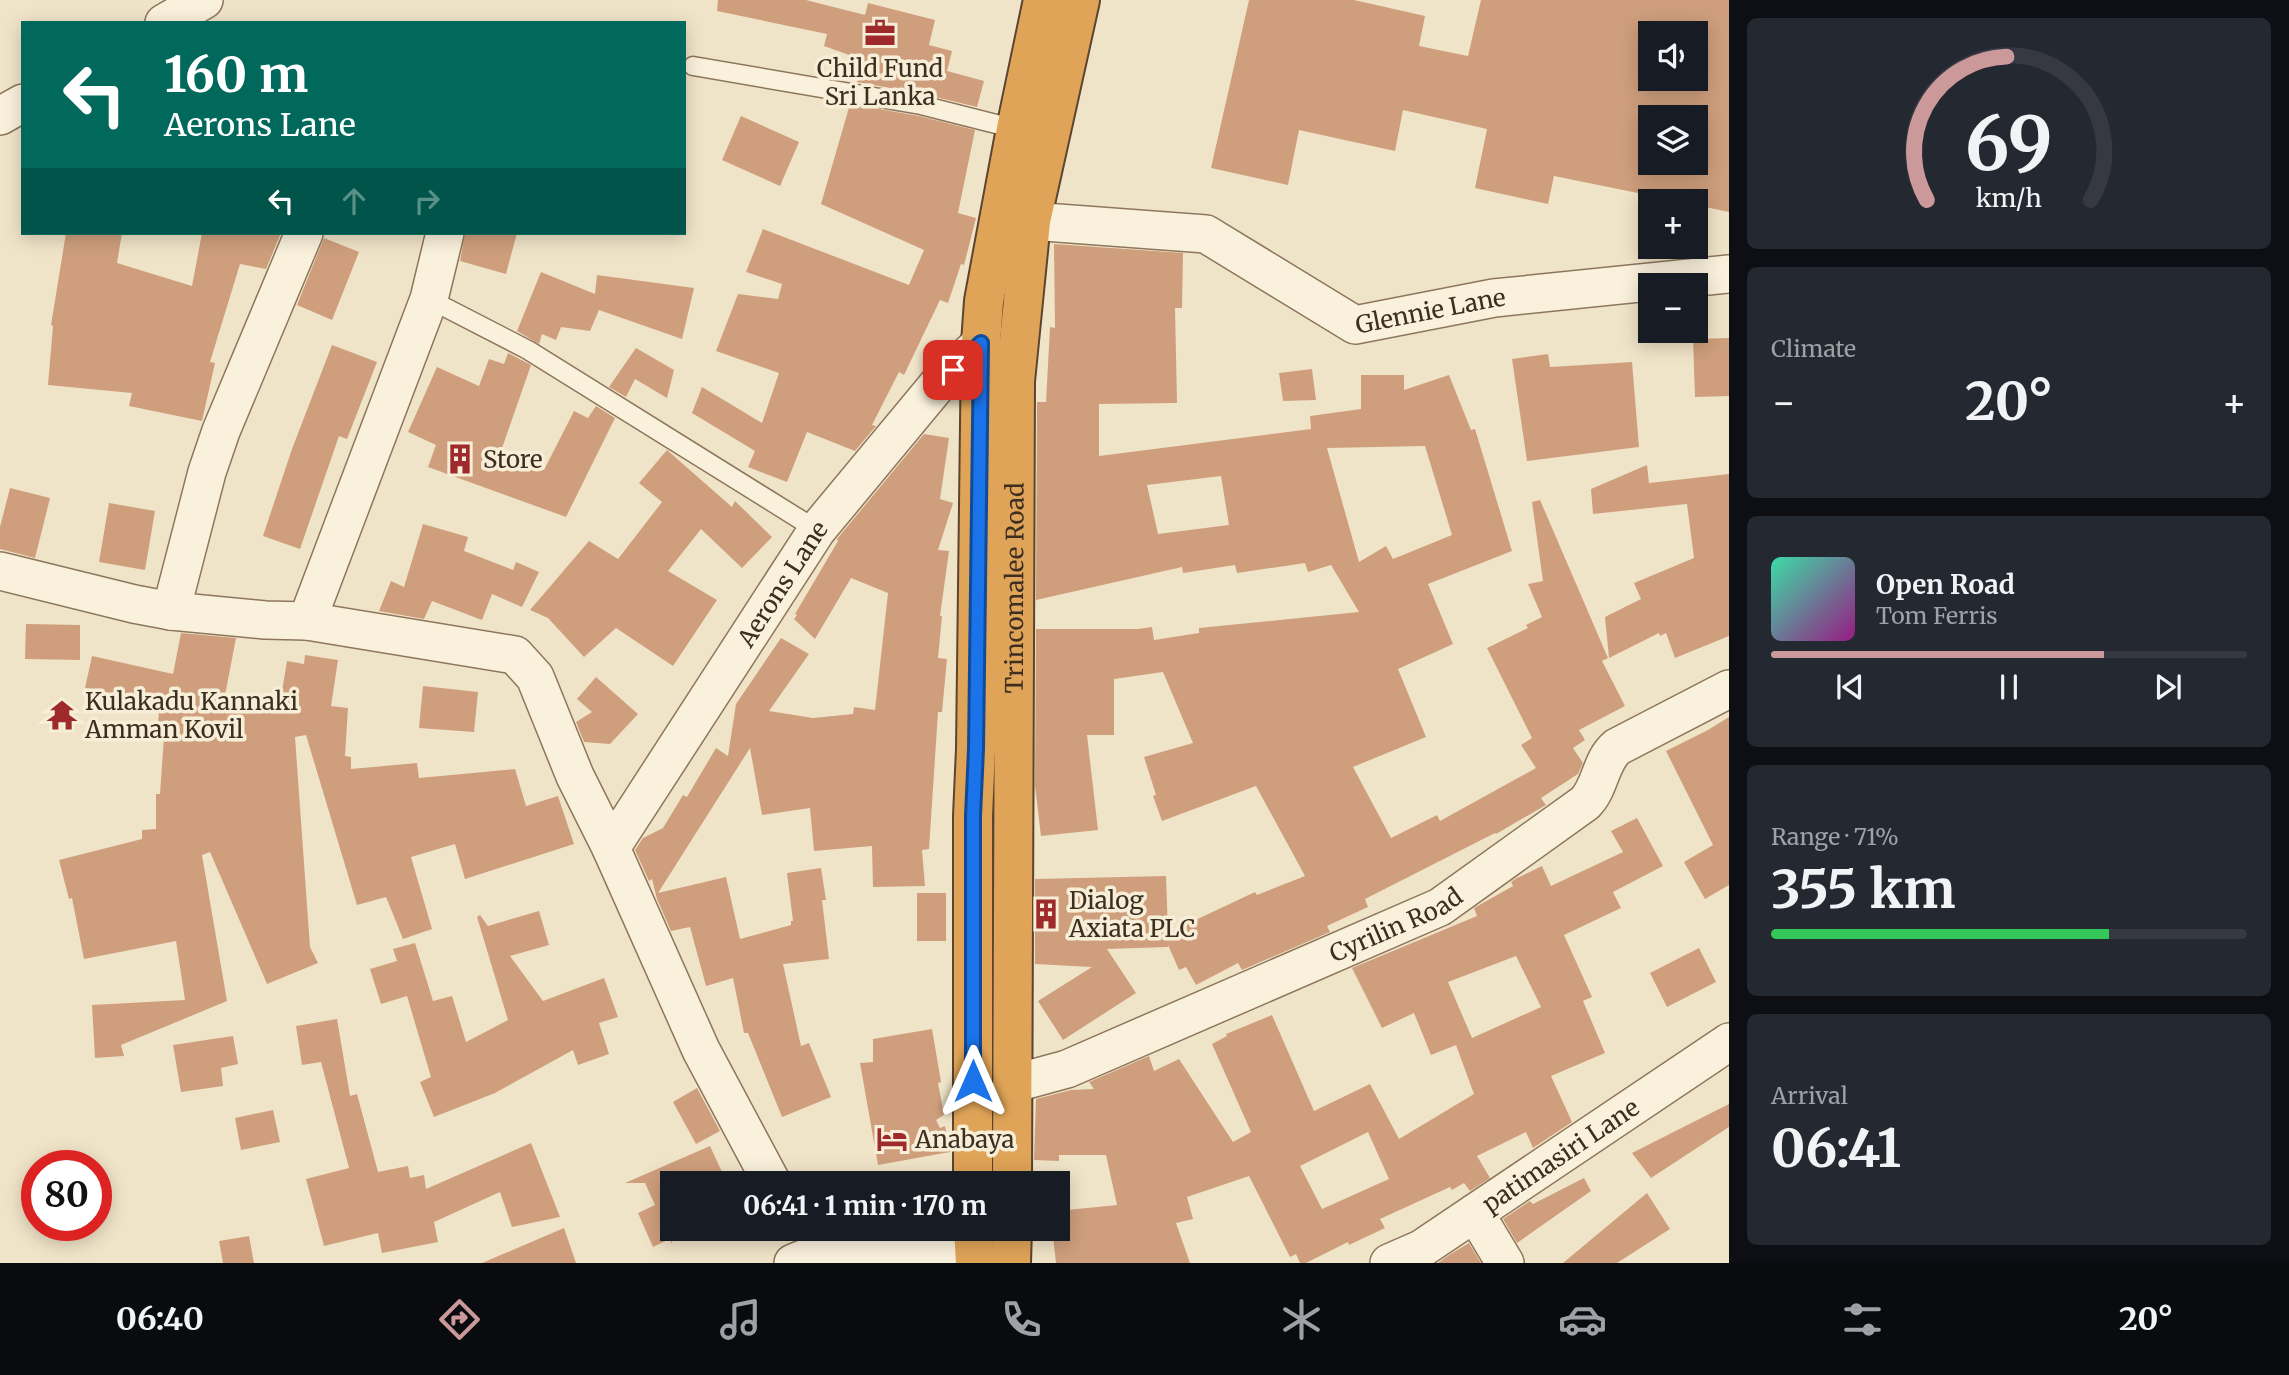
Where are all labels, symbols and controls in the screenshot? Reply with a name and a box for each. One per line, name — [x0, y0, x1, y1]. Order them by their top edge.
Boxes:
office icon: Child Fund Sri Lanka — [863, 16, 897, 50]
map controls — [1638, 21, 1708, 343]
button: sound — [1638, 21, 1708, 91]
text: 160 m — [164, 44, 308, 105]
icon: left — [49, 49, 140, 140]
place label: Child Fund Sri Lanka — [817, 53, 943, 112]
text: 69 — [1965, 98, 2053, 190]
text: Aerons Lane — [164, 105, 356, 145]
button: layers — [1638, 105, 1708, 175]
text: km/h — [1976, 181, 2042, 213]
icon: left — [262, 182, 300, 220]
icon: ahead — [335, 182, 373, 220]
icon: right — [408, 182, 446, 220]
button: + — [1638, 189, 1708, 259]
button: − — [1638, 273, 1708, 343]
street label: Glennie Lane — [1353, 281, 1507, 340]
text: Climate — [1771, 334, 1856, 363]
pin — [923, 340, 983, 400]
icon: arrive — [934, 351, 972, 389]
text: 20° — [1965, 369, 2053, 434]
text: − — [1771, 379, 1796, 426]
text: + — [2222, 379, 2247, 426]
building icon: Store — [443, 442, 477, 476]
place label: Store — [483, 444, 543, 475]
street label: Trincomalee Road — [998, 483, 1030, 693]
street label: Aerons Lane — [730, 514, 834, 653]
text: Open Road — [1876, 568, 2015, 601]
text: Tom Ferris — [1876, 601, 1998, 630]
icon: previous — [1831, 668, 1869, 706]
icon: pause — [1990, 668, 2028, 706]
icon: next — [2149, 668, 2187, 706]
place label: Kulakadu Kannaki Amman Kovil — [84, 686, 298, 745]
temple icon: Kulakadu Kannaki Amman Kovil — [45, 698, 79, 732]
text: Range · 71% — [1771, 822, 1899, 851]
text: 355 km — [1771, 857, 1955, 922]
street label: Cyrilin Road — [1325, 881, 1468, 969]
place label: Dialog Axiata PLC — [1068, 885, 1195, 944]
building icon: Dialog Axiata PLC — [1029, 897, 1063, 931]
position arrow — [936, 1044, 1010, 1118]
text: Arrival — [1771, 1081, 1848, 1110]
street label: patimasiri Lane — [1476, 1092, 1645, 1219]
text: 06:41 — [1771, 1116, 1901, 1181]
hotel icon: Anabaya — [875, 1122, 909, 1156]
place label: Anabaya — [914, 1124, 1014, 1155]
speed limit sign: 80 — [21, 1150, 112, 1241]
text: 06:41 · 1 min · 170 m — [743, 1189, 987, 1222]
icon: directions — [435, 1295, 484, 1344]
icon: music — [716, 1295, 765, 1344]
icon: phone — [997, 1295, 1046, 1344]
icon: climate — [1277, 1295, 1326, 1344]
icon: car — [1558, 1295, 1607, 1344]
icon: filters — [1838, 1295, 1887, 1344]
text: 06:40 — [116, 1299, 204, 1339]
text: 20° — [2119, 1299, 2173, 1339]

